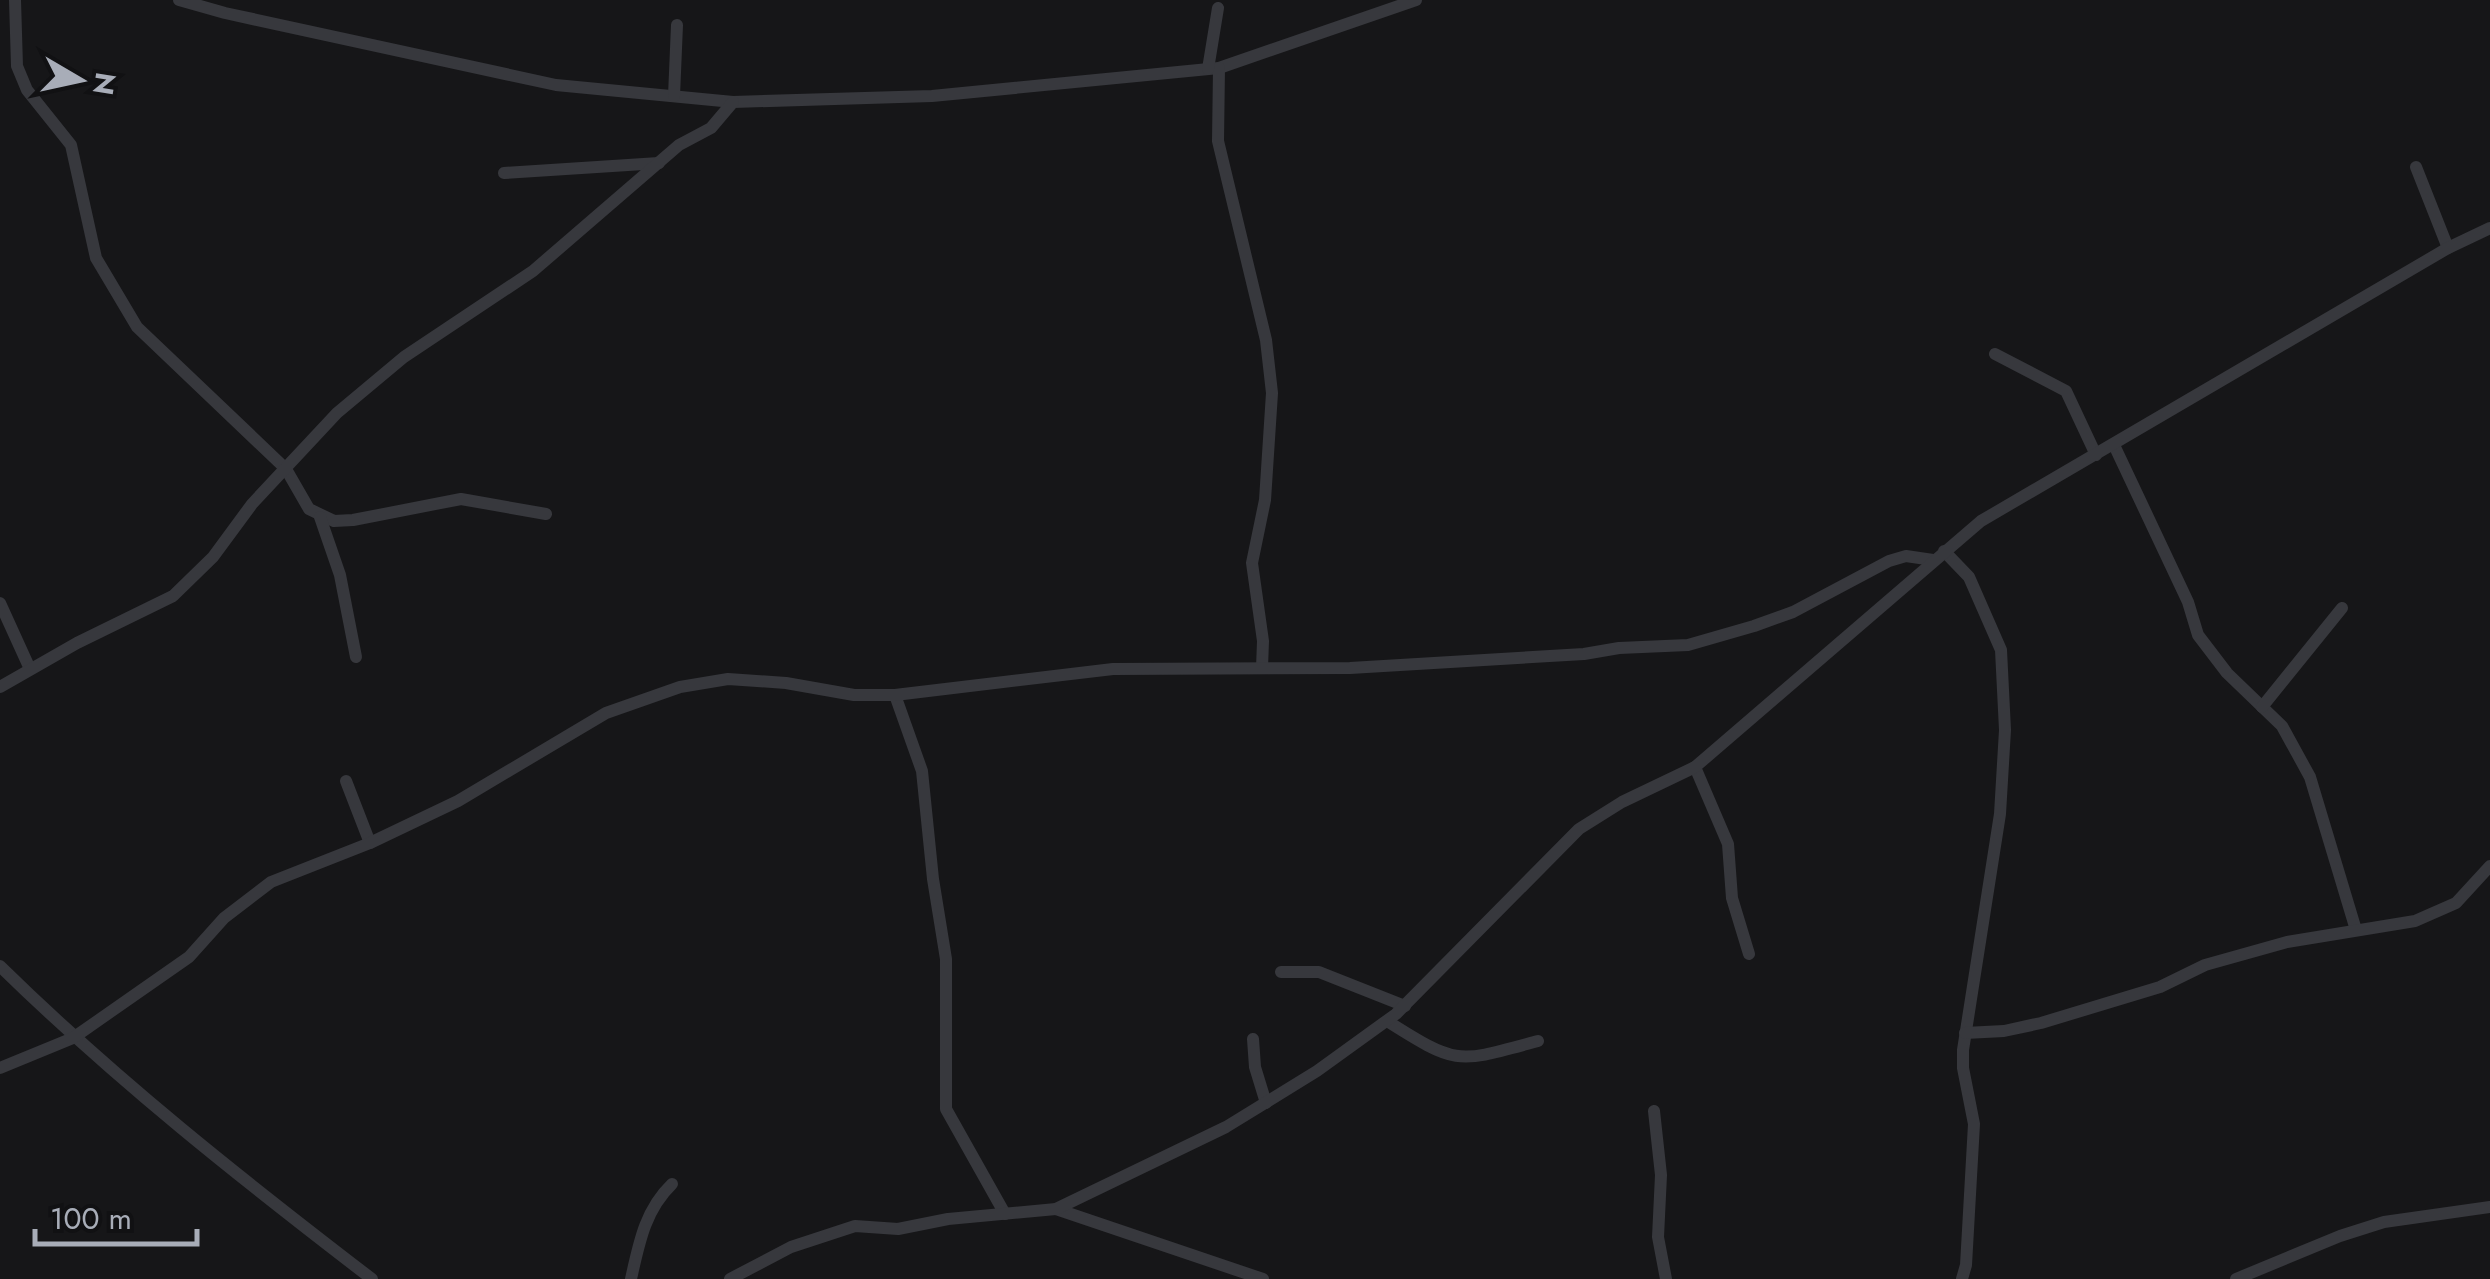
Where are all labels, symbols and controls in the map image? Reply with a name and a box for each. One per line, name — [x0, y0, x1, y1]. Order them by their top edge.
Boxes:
north arrow — [30, 30, 130, 130]
text: N — [82, 70, 126, 98]
scale bar — [35, 1184, 198, 1246]
text: 100 m — [50, 1197, 132, 1240]

